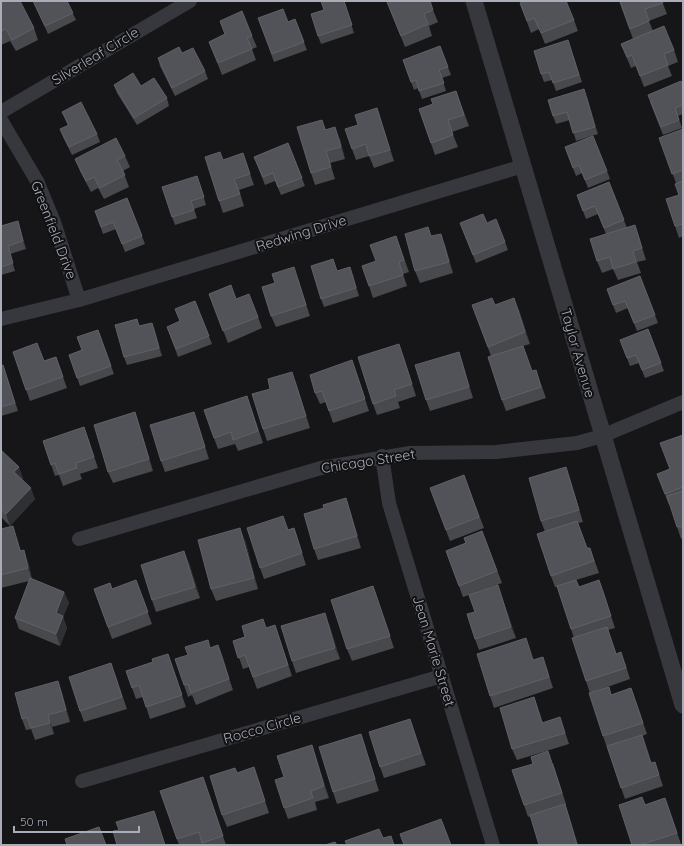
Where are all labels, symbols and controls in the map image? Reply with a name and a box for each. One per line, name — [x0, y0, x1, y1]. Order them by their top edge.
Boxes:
street label: Silverleaf Circle — [48, 23, 142, 89]
street label: Greenfield Drive — [27, 178, 81, 282]
street label: Redwing Drive — [254, 211, 348, 255]
street label: Taylor Avenue — [557, 306, 599, 400]
street label: Chicago Street — [320, 445, 416, 477]
street label: Jean Marie Street — [409, 593, 459, 709]
street label: Rocco Circle — [221, 708, 303, 748]
scale bar — [14, 808, 139, 834]
text: 50 m — [20, 814, 48, 829]

